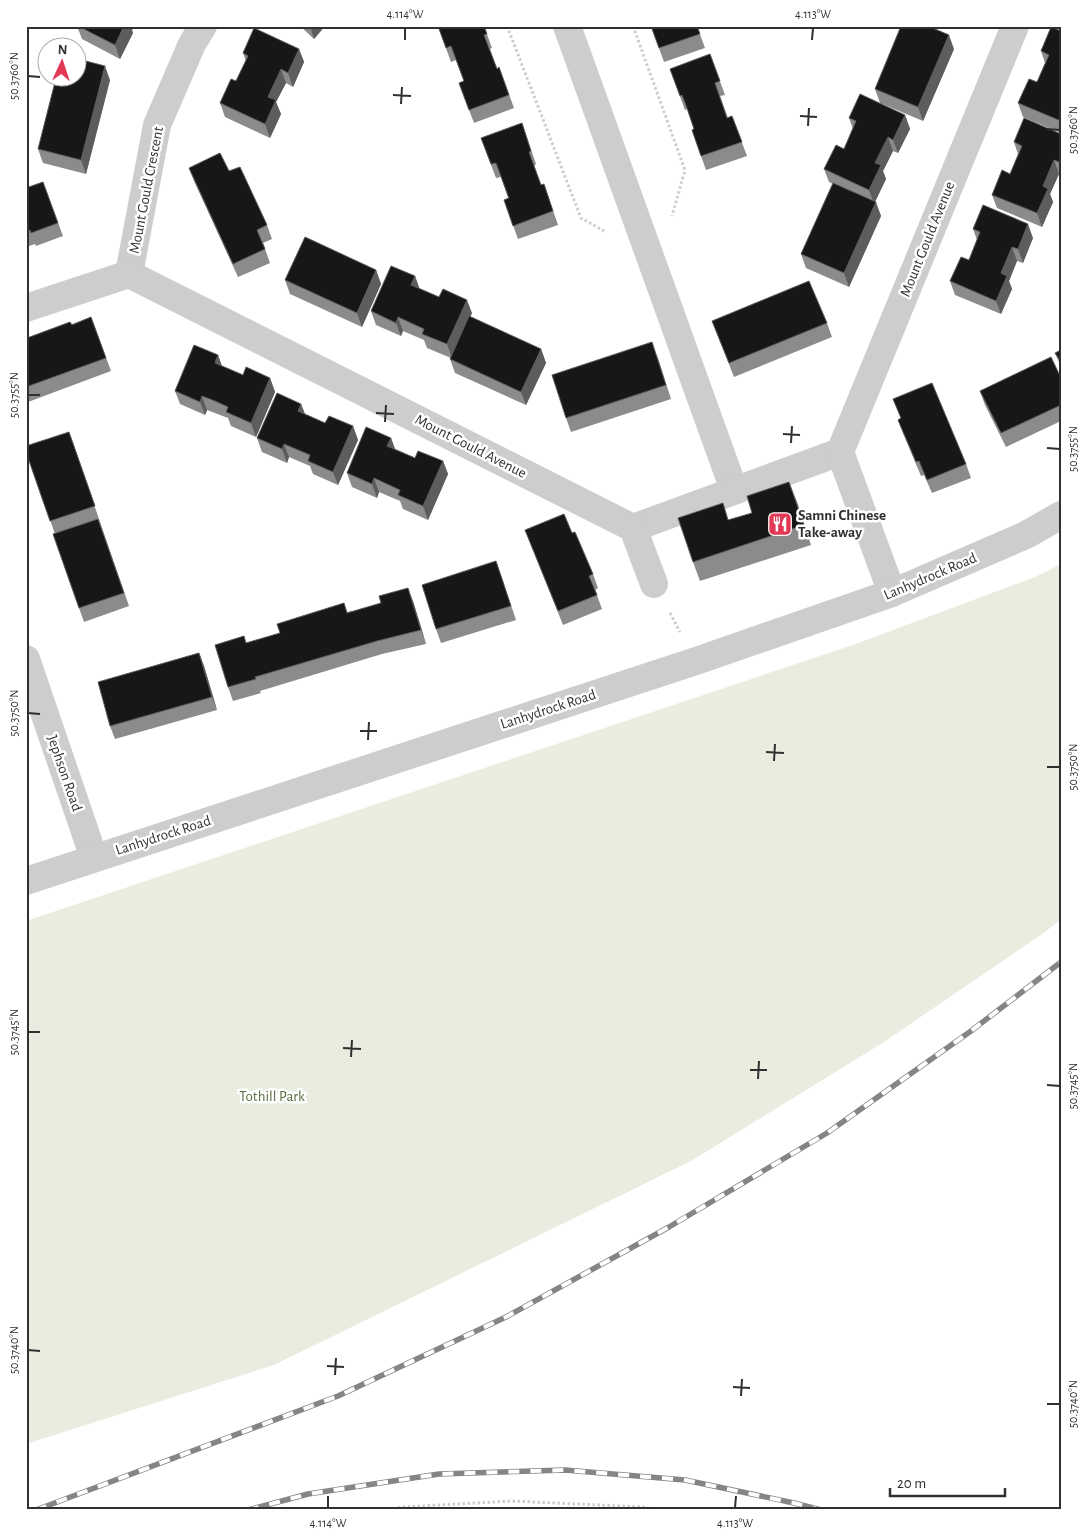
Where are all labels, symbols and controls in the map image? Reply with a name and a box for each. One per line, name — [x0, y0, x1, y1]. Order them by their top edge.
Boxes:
text: 4.114°W — [387, 8, 424, 20]
text: 4.113°W — [795, 8, 831, 20]
north arrow — [38, 38, 88, 88]
text: N — [57, 43, 68, 57]
text: 50.3760°N — [8, 52, 20, 100]
text: 50.3760°N — [1067, 106, 1079, 154]
street label: Mount Gould Crescent — [127, 125, 166, 255]
street label: Mount Gould Avenue — [898, 179, 957, 299]
text: 50.3755°N — [8, 372, 20, 418]
street label: Mount Gould Avenue — [413, 412, 529, 481]
text: 50.3755°N — [1067, 426, 1079, 472]
place label: Samni Chinese Take-away — [798, 508, 886, 540]
restaurant icon: Samni Chinese Take-away — [767, 511, 793, 537]
street label: Lanhydrock Road — [882, 550, 979, 603]
street label: Lanhydrock Road — [499, 687, 598, 732]
text: 50.3750°N — [8, 689, 20, 737]
street label: Jephson Road — [44, 733, 85, 813]
text: 50.3750°N — [1067, 743, 1079, 791]
street label: Lanhydrock Road — [114, 813, 213, 858]
text: 50.3745°N — [8, 1009, 20, 1055]
text: 50.3745°N — [1067, 1063, 1079, 1109]
park label: Tothill Park — [239, 1089, 305, 1104]
text: 50.3740°N — [8, 1326, 20, 1374]
text: 50.3740°N — [1067, 1380, 1079, 1428]
scale bar — [890, 1466, 1004, 1498]
text: 20 m — [897, 1476, 926, 1491]
text: 4.114°W — [310, 1517, 347, 1529]
text: 4.113°W — [717, 1517, 753, 1529]

